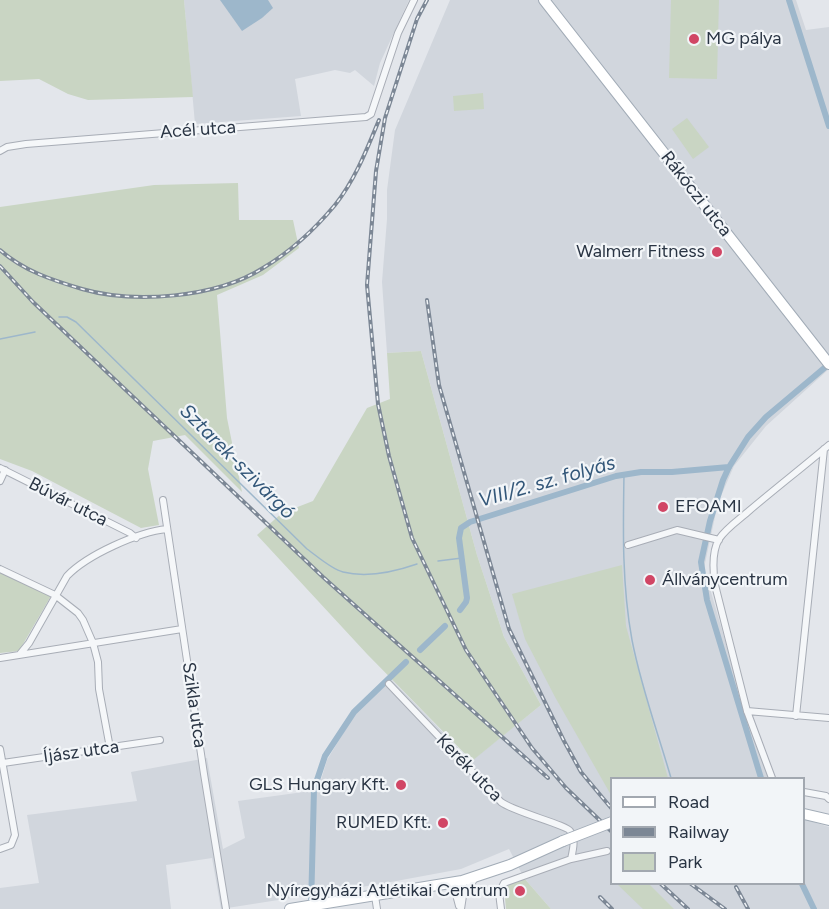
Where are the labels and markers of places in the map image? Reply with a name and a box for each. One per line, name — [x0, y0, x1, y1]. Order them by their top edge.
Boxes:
place label: MG pálya — [706, 28, 782, 50]
marker: MG pálya — [687, 32, 701, 46]
place label: Walmerr Fitness — [576, 241, 705, 263]
marker: Walmerr Fitness — [710, 245, 724, 259]
place label: EFOAMI — [675, 496, 742, 518]
marker: EFOAMI — [656, 500, 670, 514]
place label: Állványcentrum — [662, 569, 787, 591]
marker: Állványcentrum — [643, 573, 657, 587]
place label: GLS Hungary Kft. — [249, 774, 389, 796]
marker: GLS Hungary Kft. — [394, 778, 408, 792]
place label: RUMED Kft. — [336, 812, 431, 834]
marker: RUMED Kft. — [436, 816, 450, 830]
place label: Nyíregyházi Atlétikai Centrum — [267, 880, 508, 902]
marker: Nyíregyházi Atlétikai Centrum — [513, 884, 527, 898]

